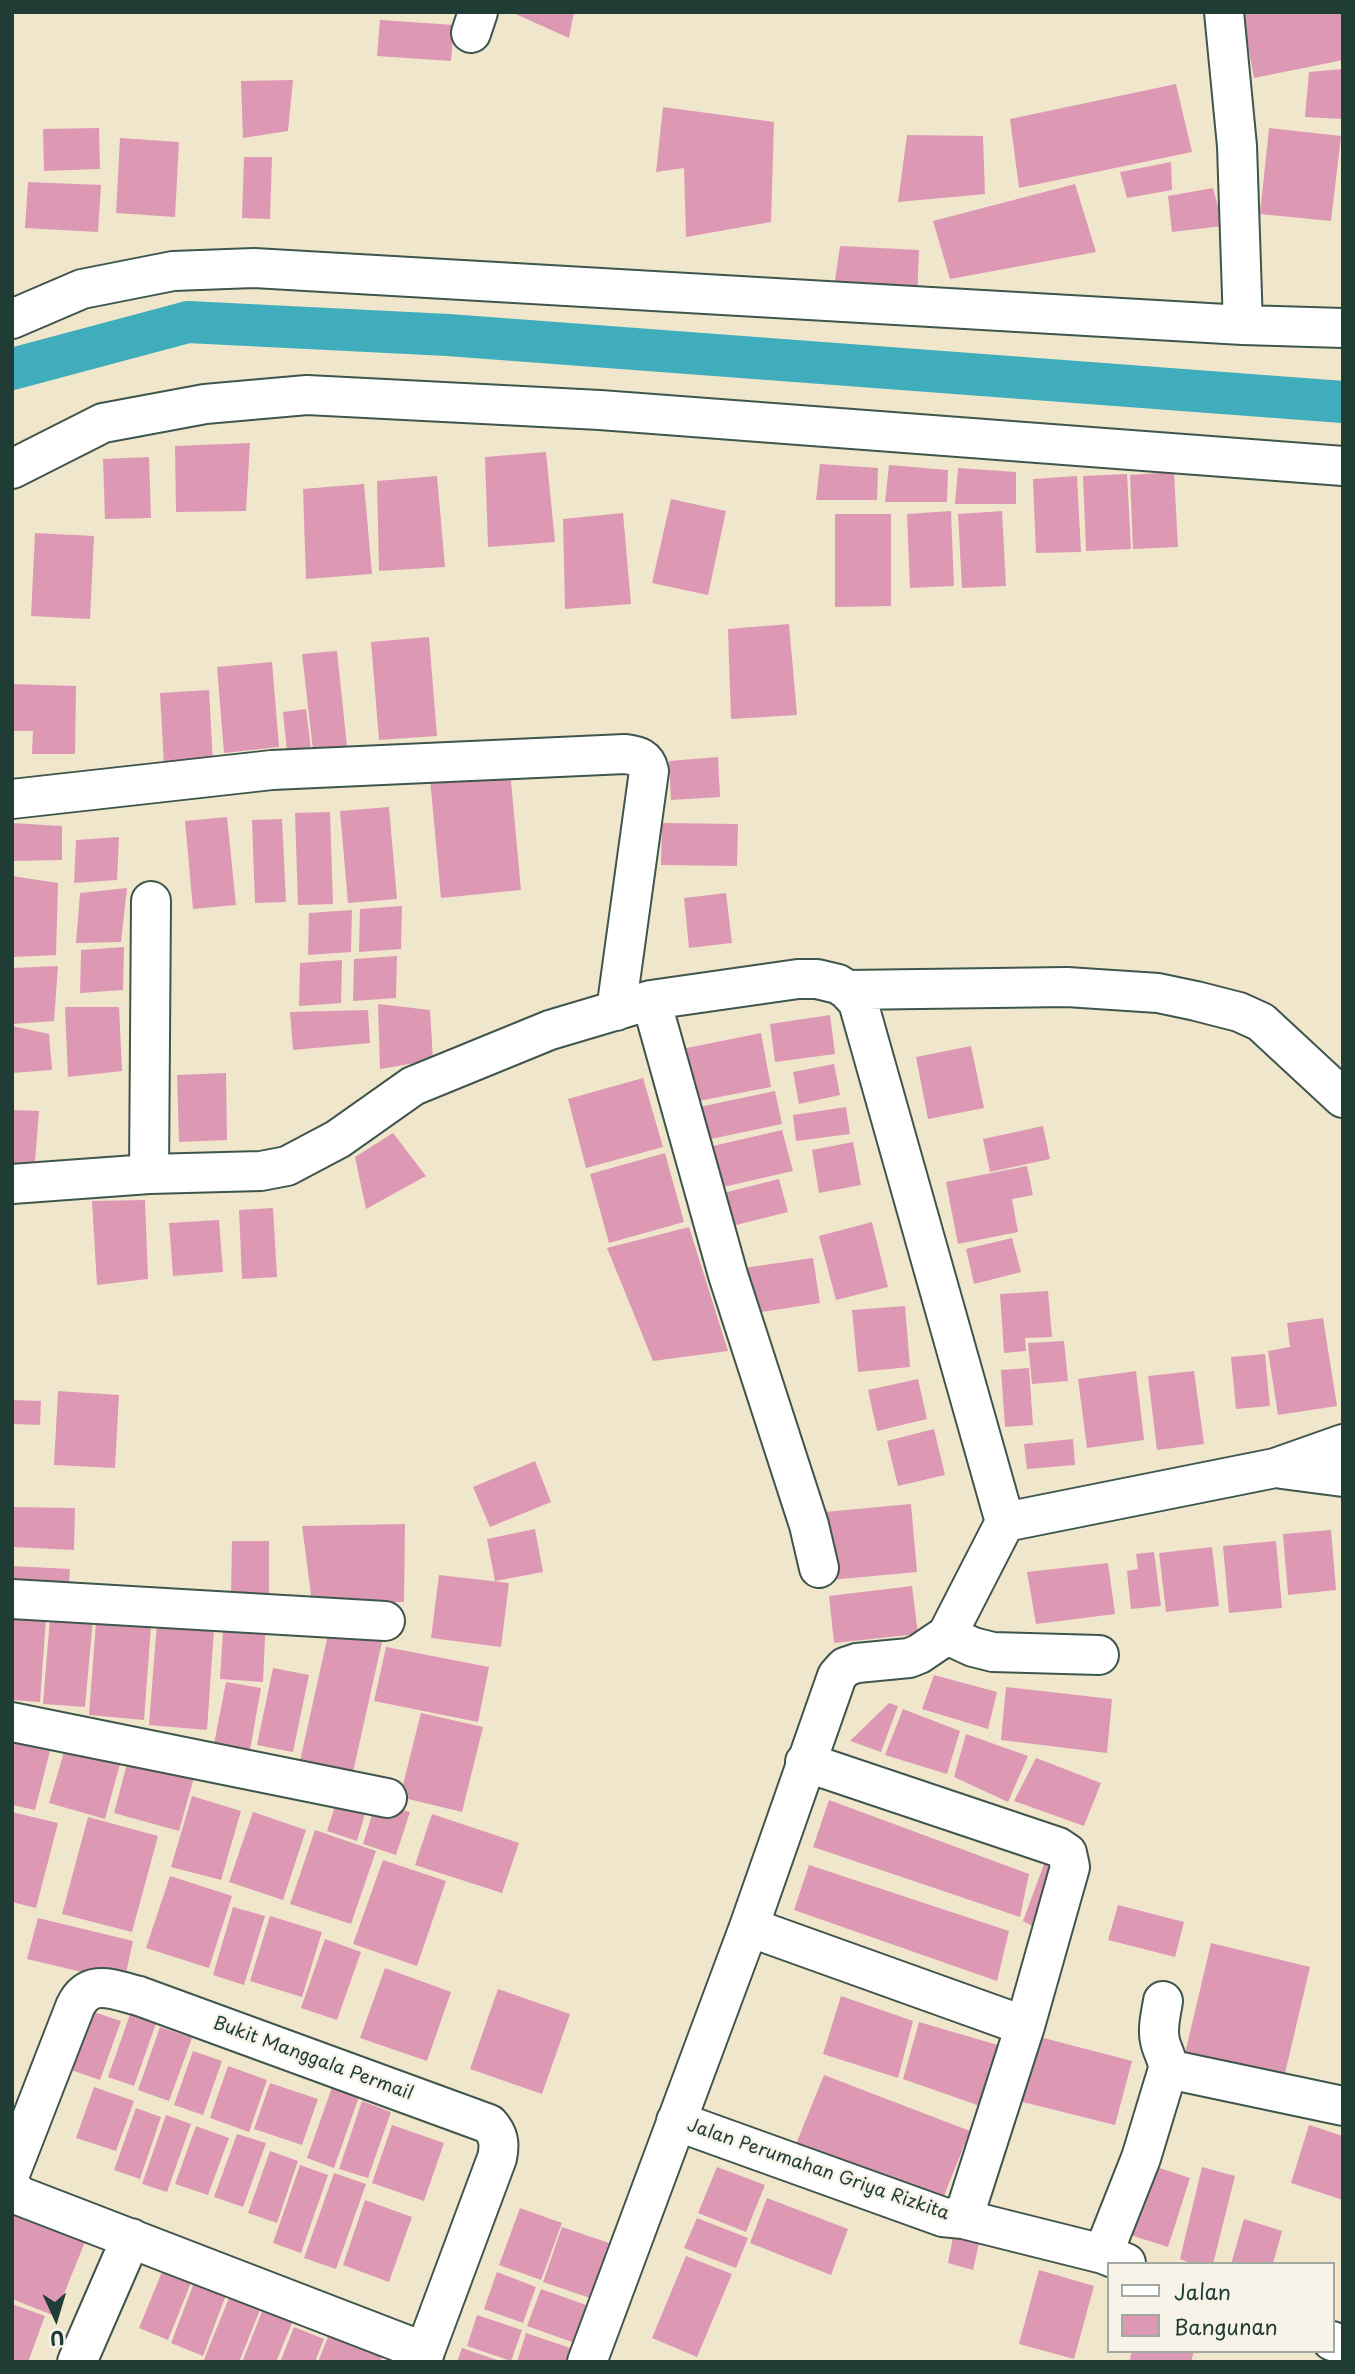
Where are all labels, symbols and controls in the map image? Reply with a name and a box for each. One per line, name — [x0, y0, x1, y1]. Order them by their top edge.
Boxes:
street label: Bukit Manggala Permail — [210, 2013, 416, 2105]
street label: Jalan Perumahan Griya Rizkita — [684, 2115, 952, 2225]
legend — [1106, 2262, 1334, 2353]
text: Jalan — [1174, 2275, 1231, 2307]
north arrow — [21, 2283, 91, 2353]
text: Bangunan — [1174, 2310, 1278, 2342]
text: U — [49, 2324, 66, 2353]

